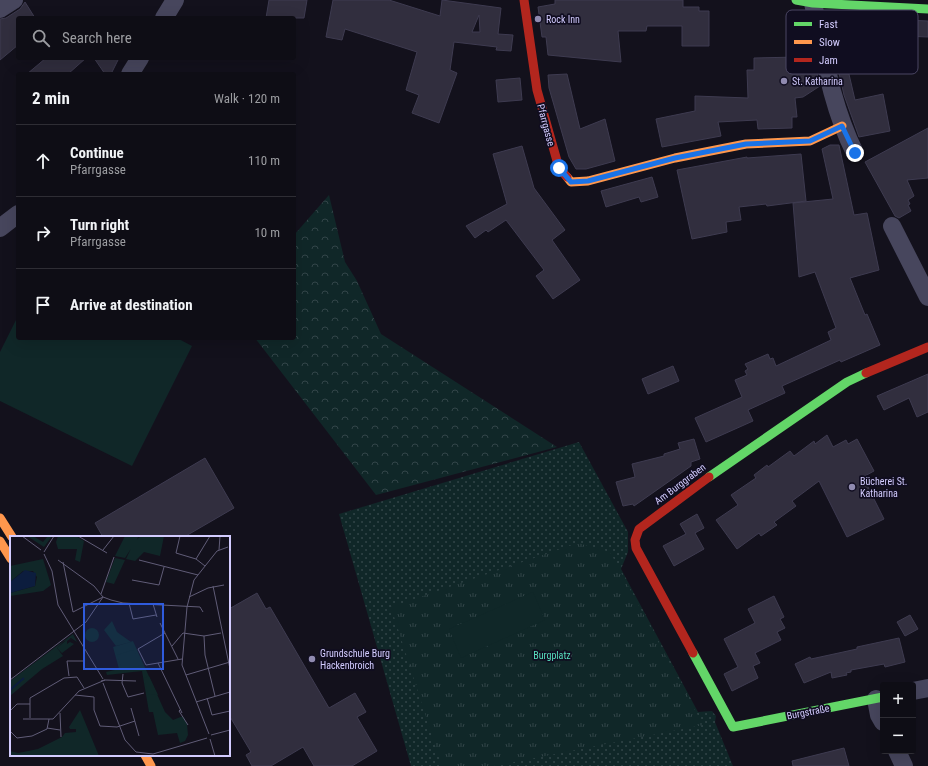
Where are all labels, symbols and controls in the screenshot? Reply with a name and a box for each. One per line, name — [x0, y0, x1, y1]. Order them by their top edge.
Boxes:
legend — [786, 10, 918, 74]
marker: Rock Inn — [533, 14, 543, 24]
place label: Rock Inn — [546, 14, 580, 25]
search box — [16, 16, 296, 60]
text: Fast — [819, 18, 838, 31]
icon: search — [30, 27, 52, 49]
text: Search here — [62, 29, 132, 47]
text: Slow — [819, 36, 840, 49]
text: Jam — [819, 54, 838, 67]
marker: St. Katharina — [779, 76, 789, 86]
place label: St. Katharina — [792, 76, 843, 87]
text: 2 min — [32, 88, 70, 108]
text: Walk · 120 m — [214, 91, 280, 106]
street label: Pfarrgasse — [535, 103, 557, 148]
text: Continue — [70, 144, 124, 162]
route end — [846, 144, 864, 162]
icon: ahead — [32, 150, 54, 172]
text: 110 m — [248, 153, 280, 168]
route start — [550, 159, 568, 177]
text: Pfarrgasse — [70, 162, 126, 177]
text: Turn right — [70, 216, 129, 234]
icon: right — [32, 222, 54, 244]
text: 10 m — [254, 225, 280, 240]
text: Pfarrgasse — [70, 234, 126, 249]
icon: arrive — [32, 294, 54, 316]
text: Arrive at destination — [70, 296, 193, 314]
street label: Am Burggraben — [652, 461, 708, 507]
place label: Bücherei St. Katharina — [860, 476, 907, 499]
marker: Bücherei St. Katharina — [847, 482, 857, 492]
inset map — [10, 536, 230, 756]
place label: Grundschule Burg Hackenbroich — [320, 648, 390, 671]
park label: Burgplatz — [533, 650, 571, 661]
marker: Grundschule Burg Hackenbroich — [307, 654, 317, 664]
map controls — [880, 682, 916, 754]
button: + — [880, 682, 916, 718]
street label: Burgstraße — [786, 702, 831, 722]
button: − — [880, 718, 916, 754]

